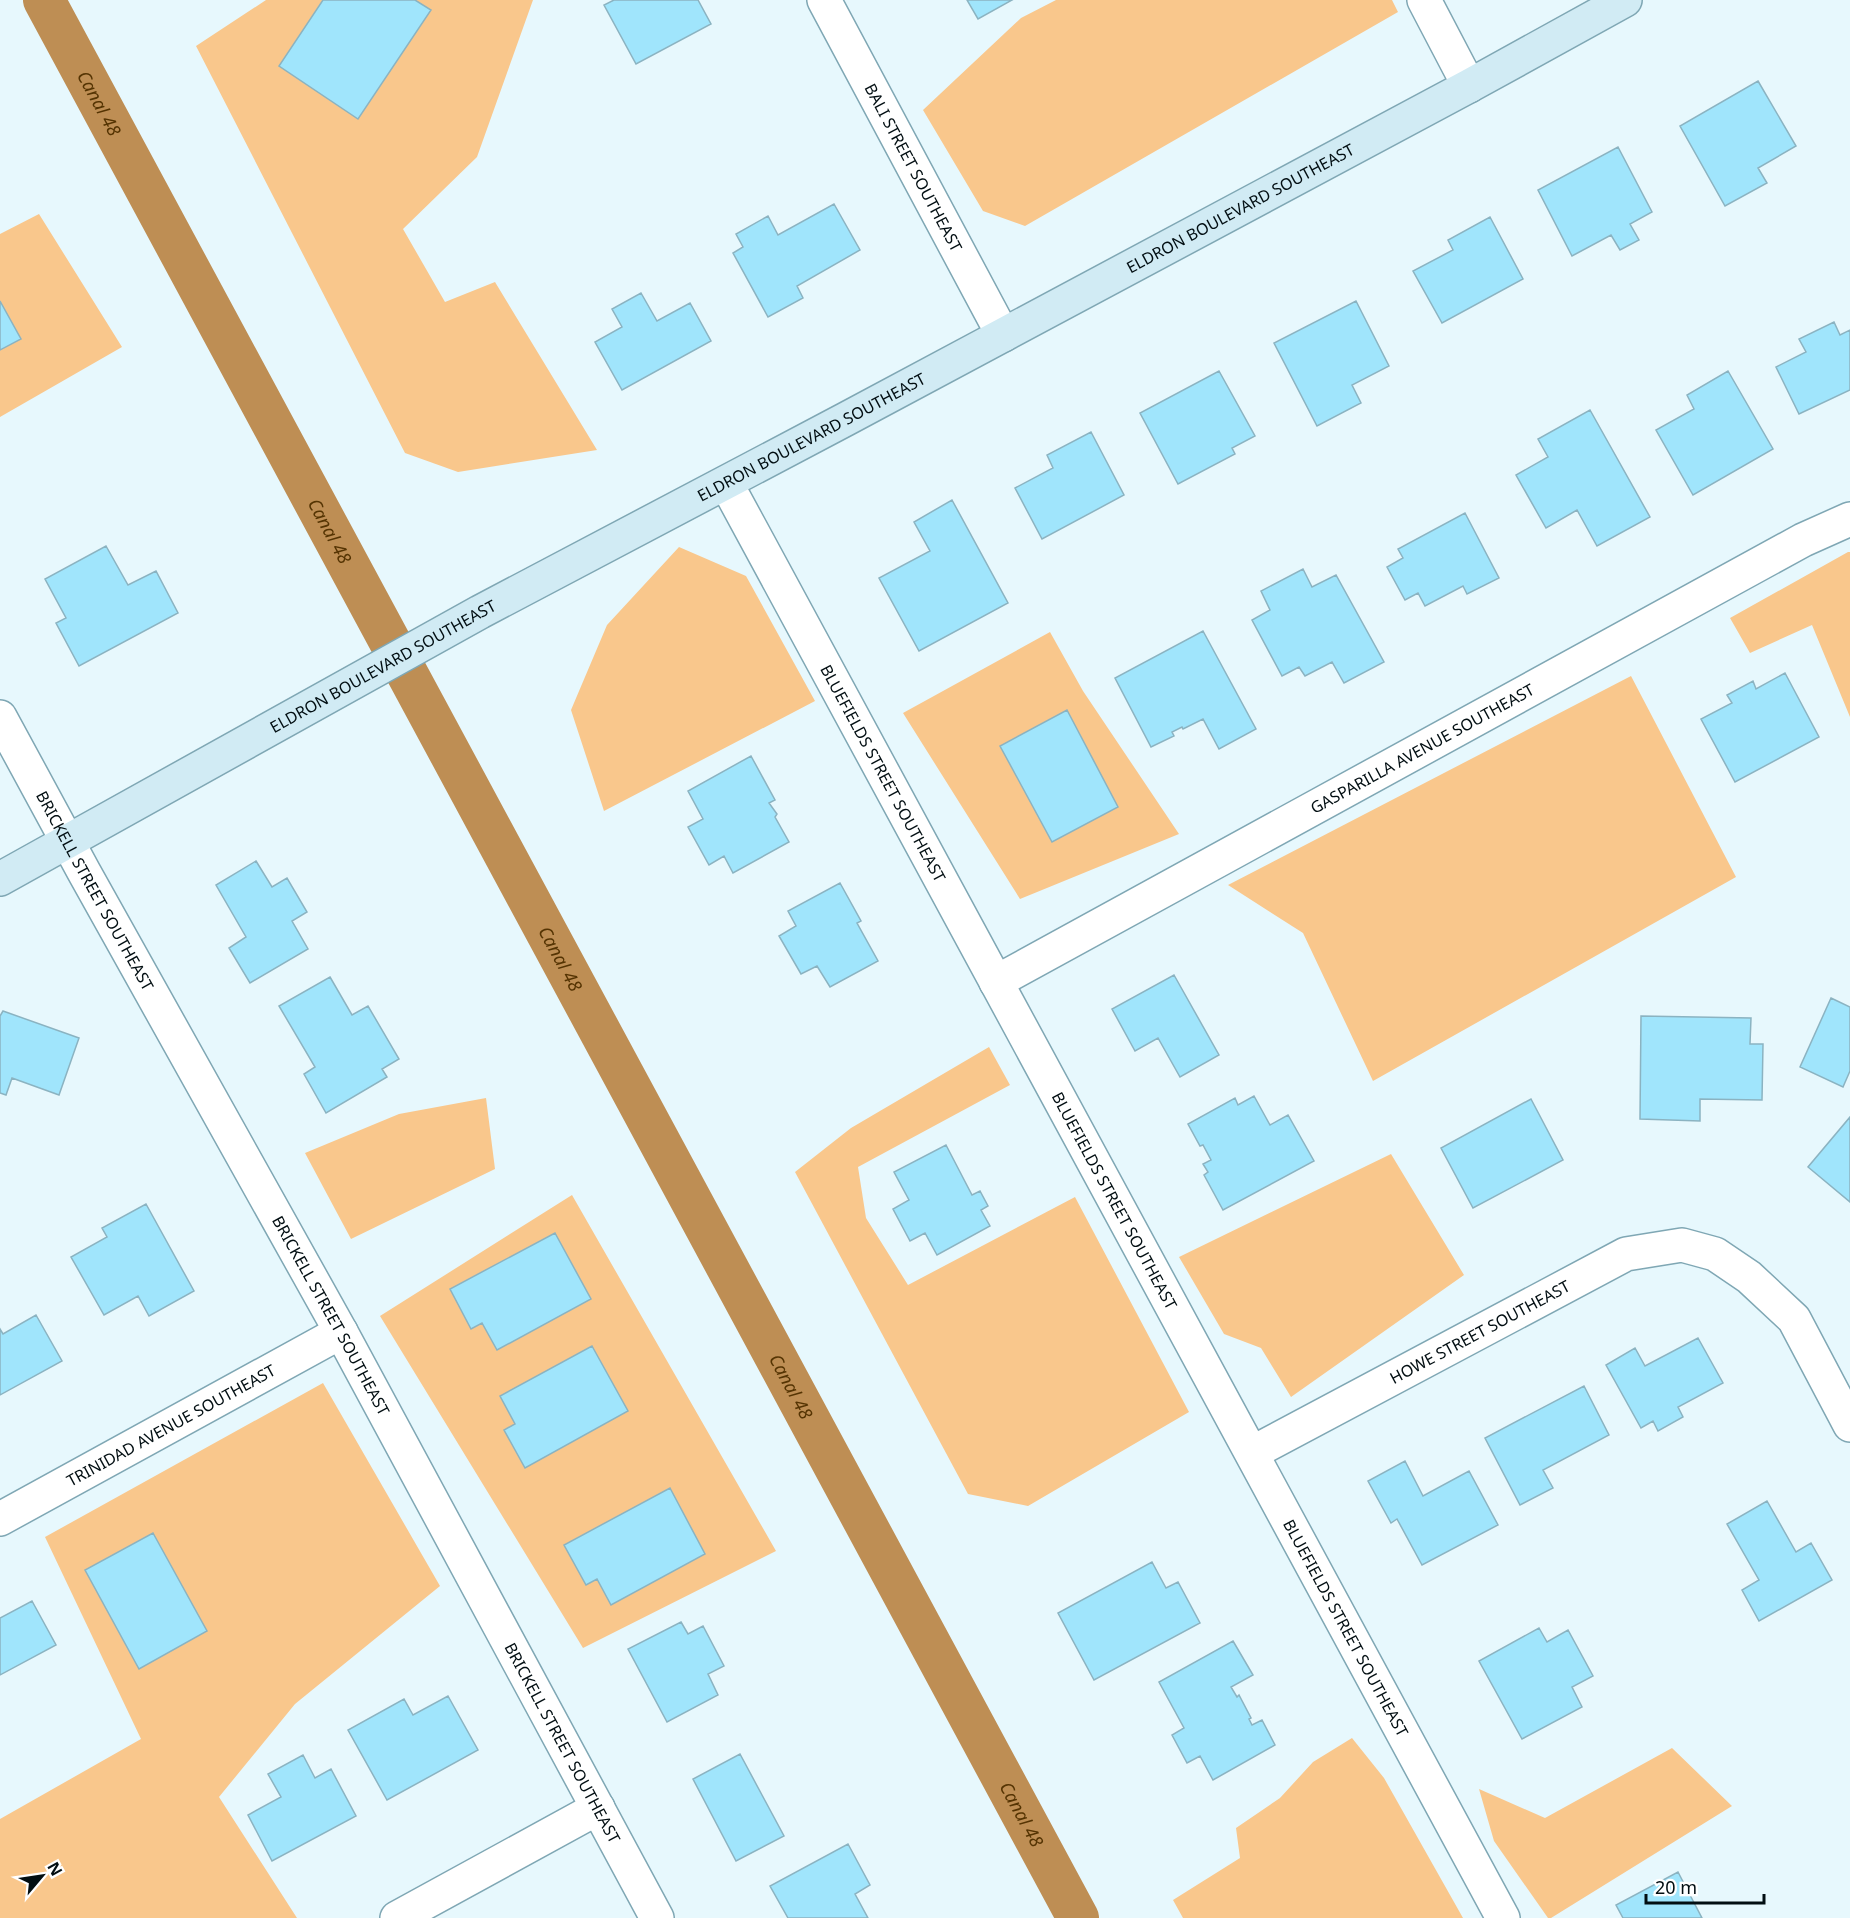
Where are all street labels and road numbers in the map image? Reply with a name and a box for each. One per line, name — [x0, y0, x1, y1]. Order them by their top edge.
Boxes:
street label: BALI STREET SOUTHEAST — [860, 80, 968, 256]
street label: ELDRON BOULEVARD SOUTHEAST — [1122, 138, 1358, 278]
street label: ELDRON BOULEVARD SOUTHEAST — [693, 367, 929, 506]
street label: ELDRON BOULEVARD SOUTHEAST — [266, 595, 500, 738]
street label: BLUEFIELDS STREET SOUTHEAST — [815, 661, 951, 886]
street label: GASPARILLA AVENUE SOUTHEAST — [1306, 678, 1538, 819]
street label: BRICKELL STREET SOUTHEAST — [31, 787, 159, 995]
street label: BLUEFIELDS STREET SOUTHEAST — [1047, 1088, 1182, 1313]
street label: BRICKELL STREET SOUTHEAST — [267, 1212, 395, 1419]
street label: HOWE STREET SOUTHEAST — [1386, 1275, 1574, 1389]
street label: TRINIDAD AVENUE SOUTHEAST — [63, 1359, 279, 1491]
street label: BLUEFIELDS STREET SOUTHEAST — [1278, 1515, 1414, 1741]
street label: BRICKELL STREET SOUTHEAST — [500, 1639, 626, 1847]

